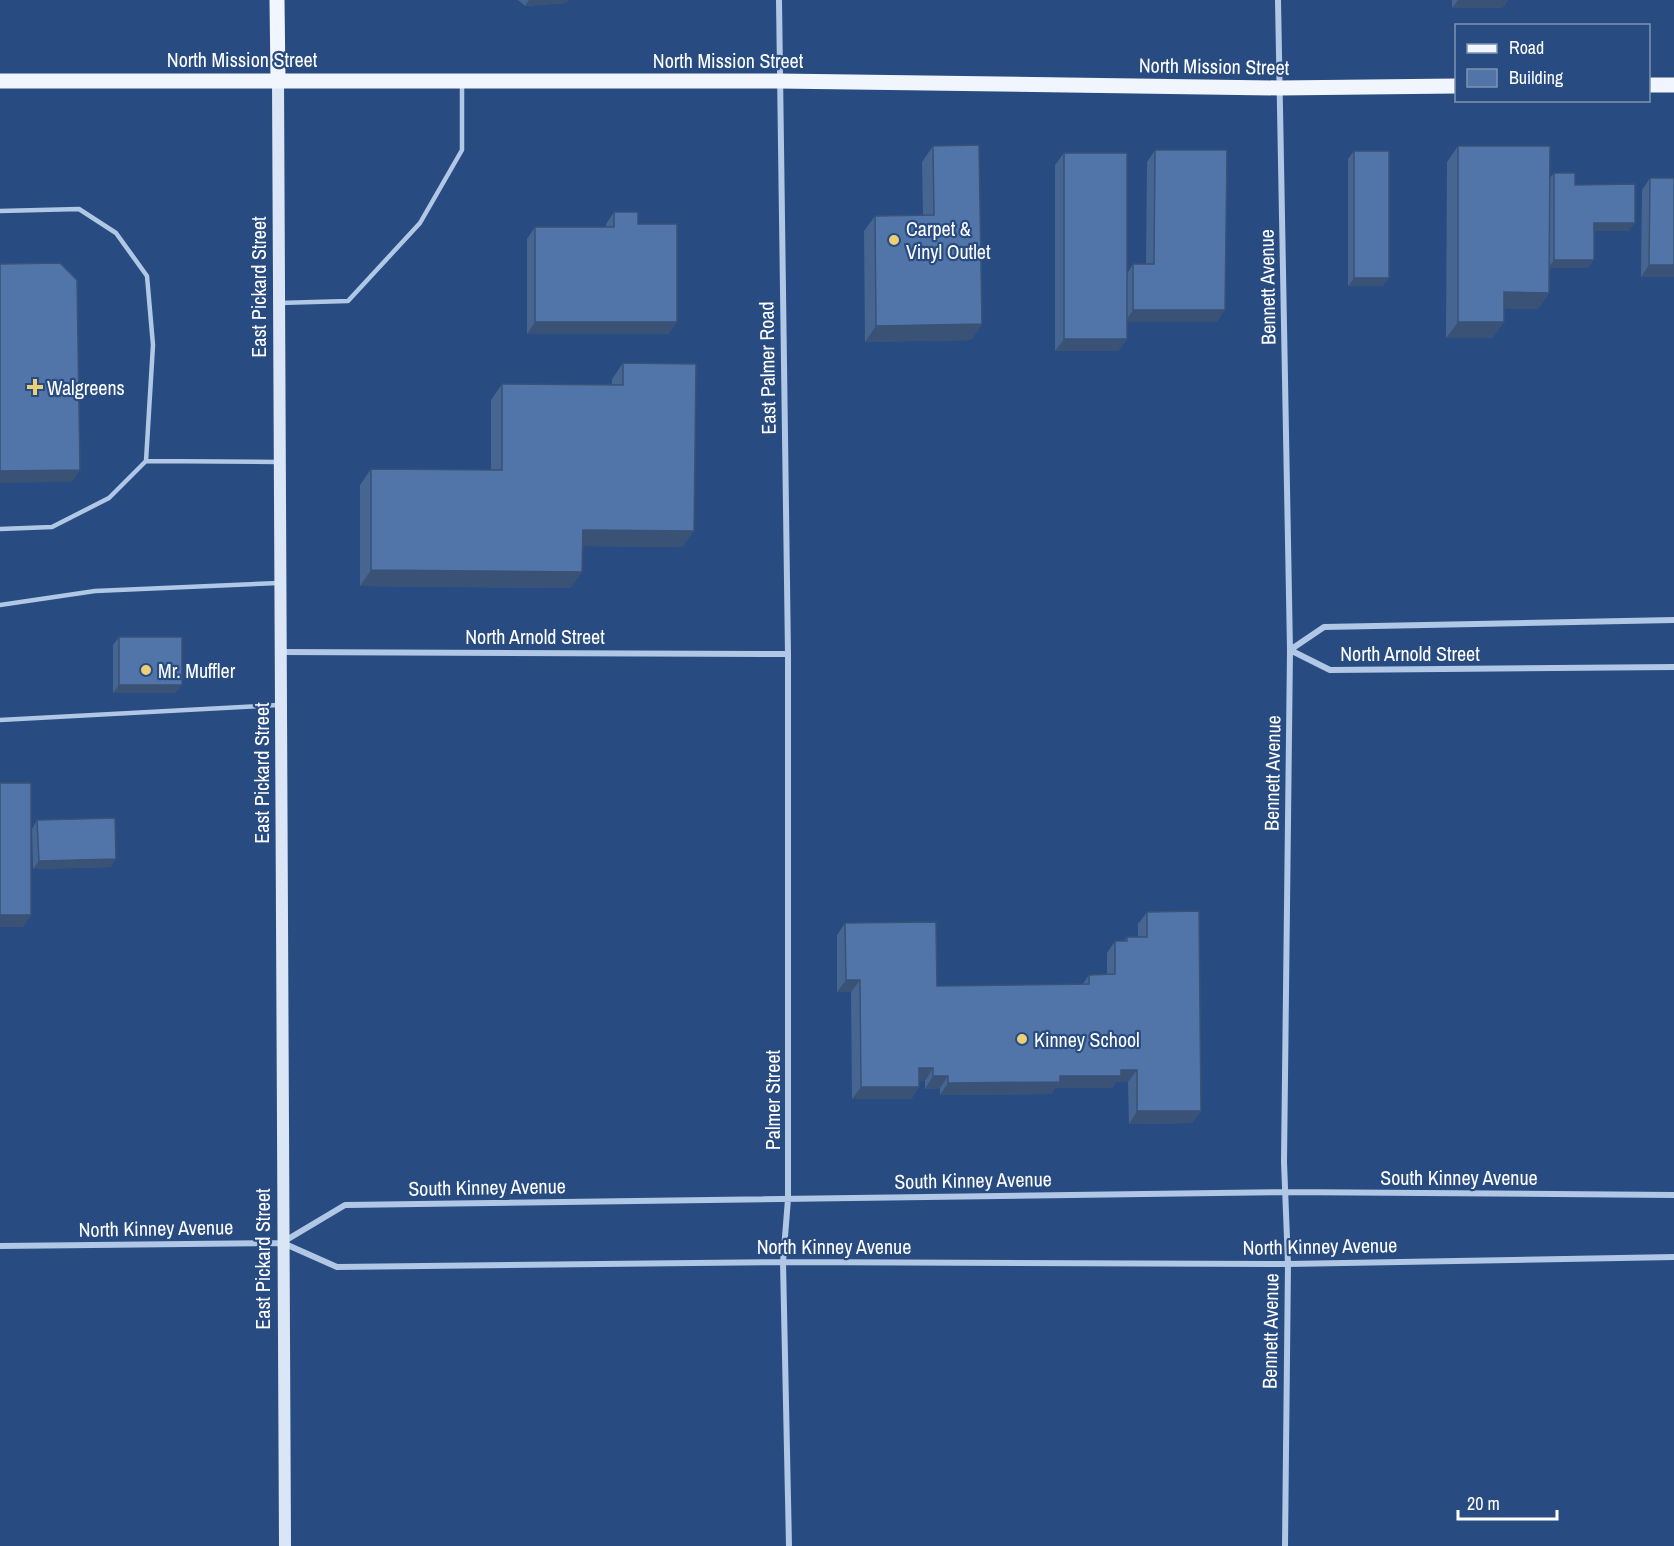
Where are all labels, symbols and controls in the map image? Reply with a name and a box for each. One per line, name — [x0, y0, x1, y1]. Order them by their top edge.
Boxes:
legend — [1455, 24, 1650, 102]
text: Road — [1509, 35, 1544, 60]
street label: North Mission Street — [167, 46, 318, 73]
street label: North Mission Street — [653, 47, 804, 74]
street label: North Mission Street — [1139, 51, 1290, 81]
text: Building — [1509, 65, 1564, 90]
place label: Carpet & Vinyl Outlet — [906, 215, 991, 265]
street label: East Pickard Street — [245, 216, 272, 358]
street label: Bennett Avenue — [1252, 229, 1282, 345]
marker: Carpet & Vinyl Outlet — [887, 233, 901, 247]
street label: East Palmer Road — [752, 301, 782, 435]
place label: Walgreens — [47, 374, 125, 401]
marker: Walgreens — [28, 380, 42, 394]
street label: North Arnold Street — [465, 623, 605, 650]
street label: North Arnold Street — [1340, 640, 1480, 667]
place label: Mr. Muffler — [158, 657, 236, 684]
marker: Mr. Muffler — [139, 663, 153, 677]
street label: East Pickard Street — [248, 702, 275, 844]
street label: Bennett Avenue — [1257, 715, 1287, 831]
place label: Kinney School — [1034, 1026, 1140, 1053]
marker: Kinney School — [1015, 1032, 1029, 1046]
street label: Palmer Street — [759, 1049, 786, 1150]
street label: South Kinney Avenue — [1380, 1164, 1538, 1191]
street label: South Kinney Avenue — [894, 1165, 1052, 1195]
street label: South Kinney Avenue — [408, 1172, 566, 1202]
street label: East Pickard Street — [249, 1188, 276, 1330]
street label: North Kinney Avenue — [78, 1213, 234, 1243]
street label: North Kinney Avenue — [1242, 1231, 1398, 1261]
street label: North Kinney Avenue — [757, 1233, 911, 1260]
street label: Bennett Avenue — [1255, 1273, 1285, 1389]
scale bar — [1458, 1483, 1557, 1521]
text: 20 m — [1467, 1491, 1500, 1516]

